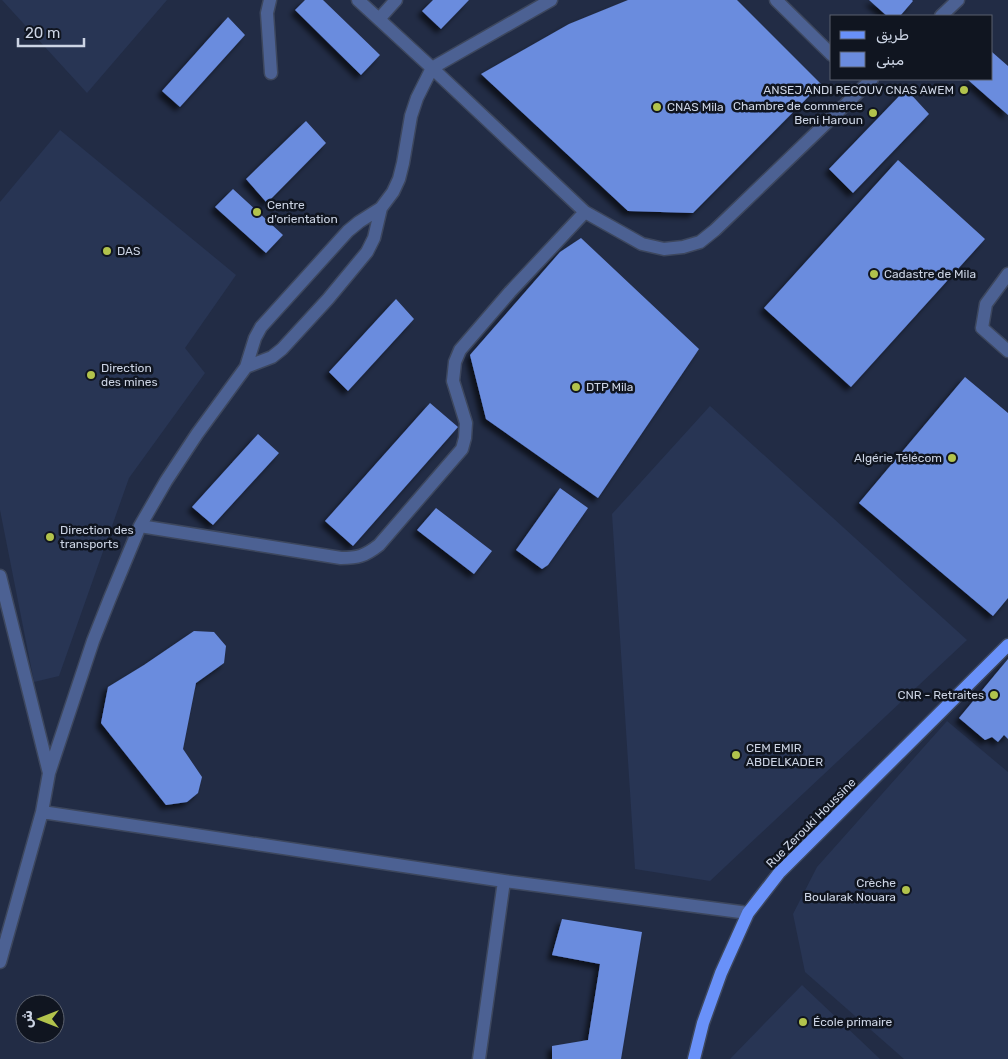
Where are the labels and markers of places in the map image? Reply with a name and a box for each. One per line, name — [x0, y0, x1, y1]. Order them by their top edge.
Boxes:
place label: ANSEJ ANDI RECOUV CNAS AWEM — [763, 83, 954, 97]
marker: ANSEJ ANDI RECOUV CNAS AWEM — [958, 84, 970, 96]
place label: Chambre de commerce Beni Haroun — [733, 99, 863, 127]
place label: CNAS Mila — [667, 100, 724, 114]
marker: CNAS Mila — [651, 101, 663, 113]
marker: Chambre de commerce Beni Haroun — [867, 107, 879, 119]
place label: Centre d'orientation — [267, 198, 338, 226]
marker: Centre d'orientation — [251, 206, 263, 218]
place label: DAS — [117, 244, 141, 258]
marker: DAS — [101, 245, 113, 257]
place label: Cadastre de Mila — [884, 267, 976, 281]
marker: Cadastre de Mila — [868, 268, 880, 280]
place label: Direction des mines — [101, 361, 158, 389]
marker: Direction des mines — [85, 369, 97, 381]
place label: DTP Mila — [586, 380, 633, 394]
marker: DTP Mila — [570, 381, 582, 393]
place label: Algérie Télécom — [854, 451, 942, 465]
marker: Algérie Télécom — [946, 452, 958, 464]
place label: Direction des transports — [60, 523, 134, 551]
marker: Direction des transports — [44, 531, 56, 543]
place label: CNR - Retraites — [897, 688, 984, 702]
marker: CNR - Retraites — [988, 689, 1000, 701]
place label: CEM EMIR ABDELKADER — [746, 741, 823, 769]
marker: CEM EMIR ABDELKADER — [730, 749, 742, 761]
place label: Crèche Boularak Nouara — [804, 876, 896, 904]
marker: Crèche Boularak Nouara — [900, 884, 912, 896]
place label: École primaire — [813, 1015, 893, 1029]
marker: École primaire — [797, 1016, 809, 1028]

